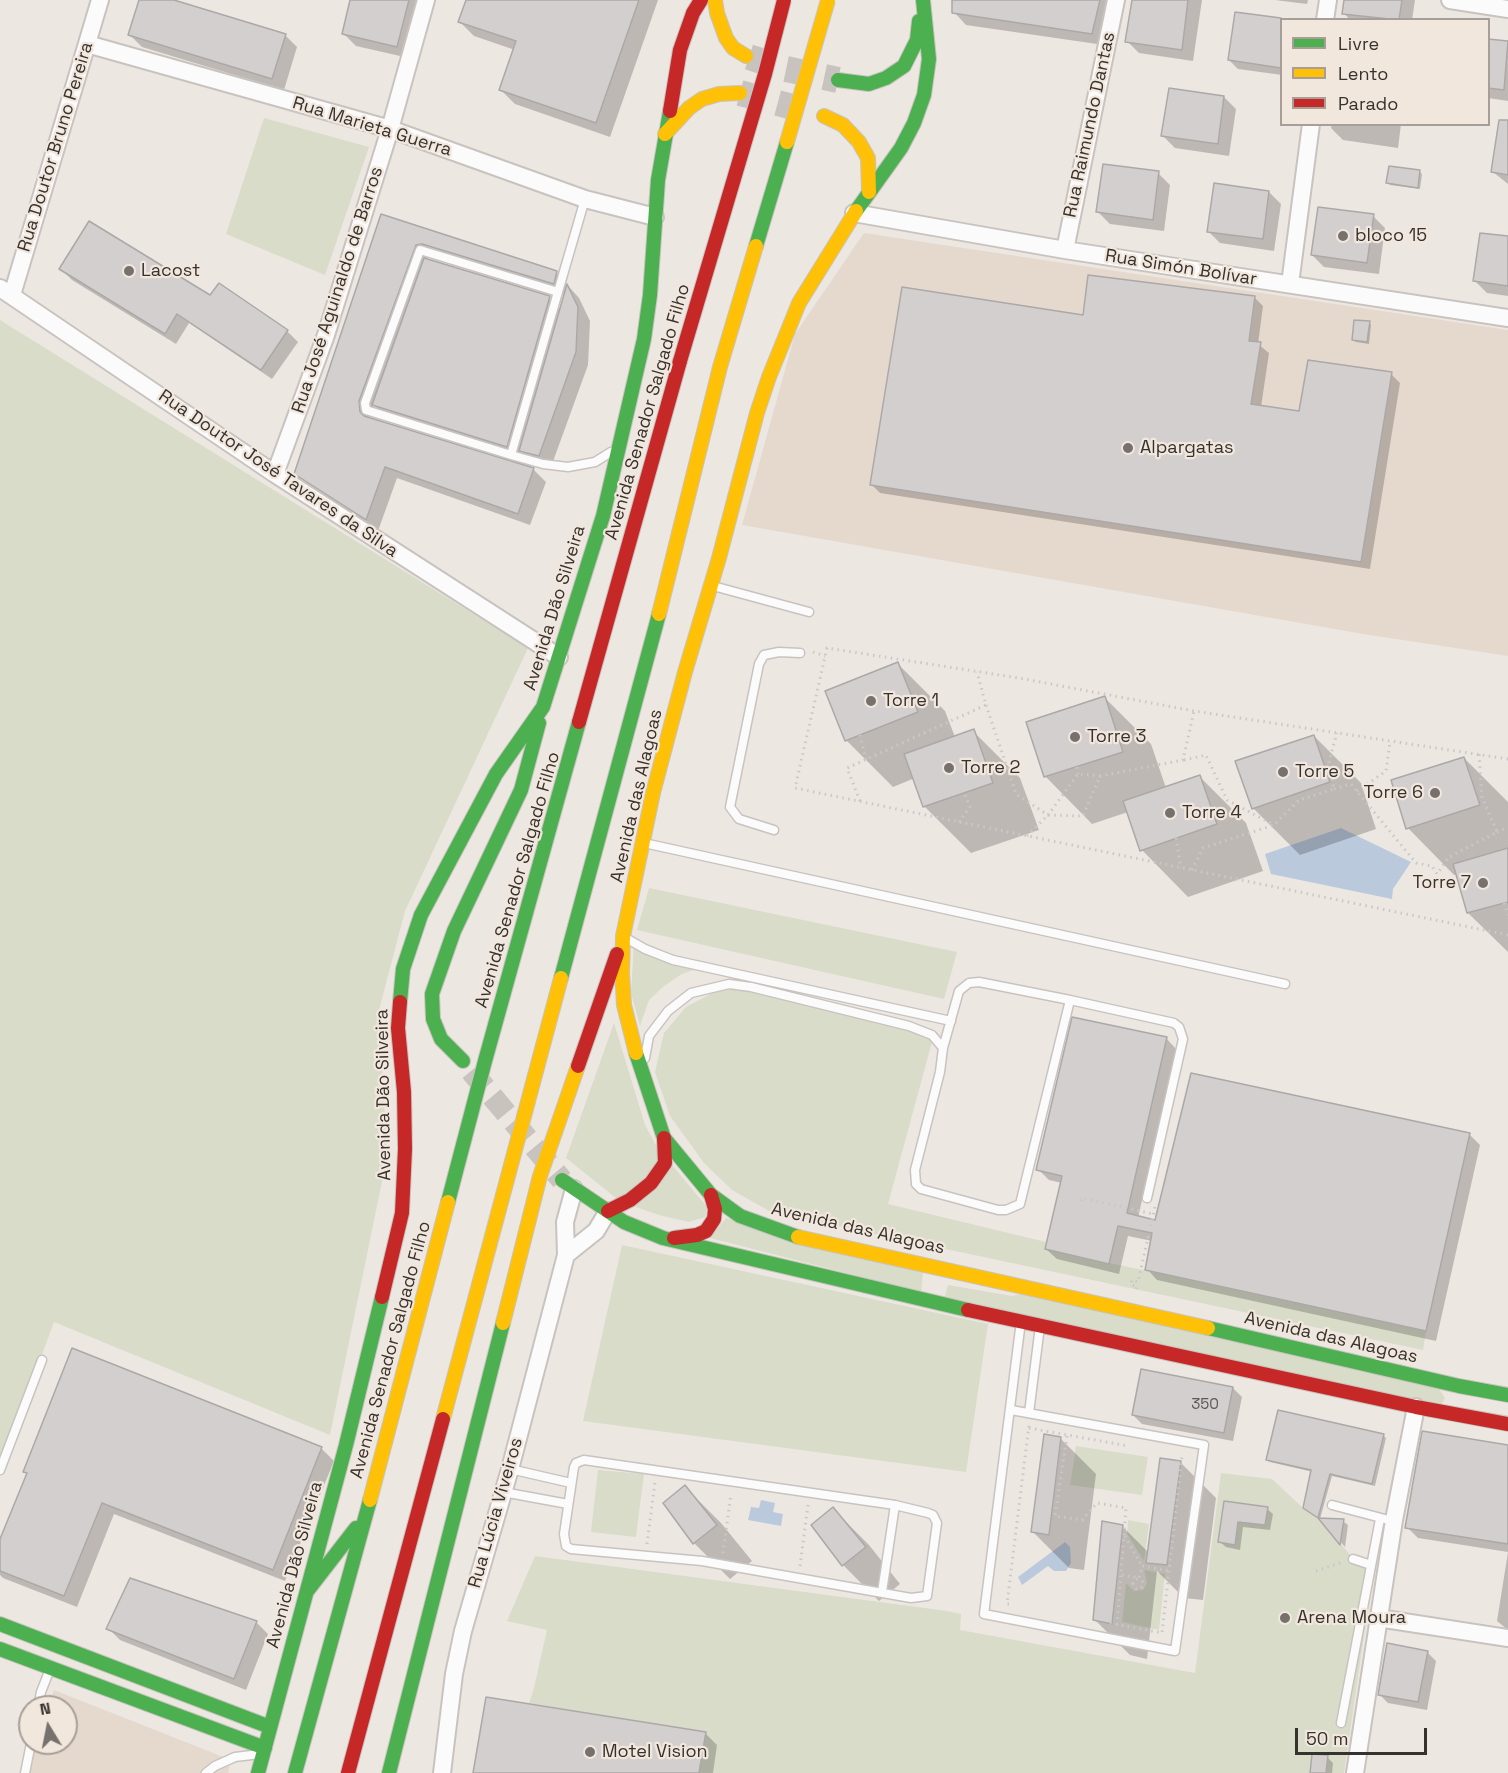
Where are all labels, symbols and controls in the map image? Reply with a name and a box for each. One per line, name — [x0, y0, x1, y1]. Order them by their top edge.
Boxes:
legend — [1280, 18, 1490, 126]
street label: Rua Raimundo Dantas — [1060, 30, 1120, 220]
text: Livre — [1338, 32, 1379, 55]
street label: Rua Doutor Bruno Pereira — [14, 40, 98, 254]
text: Lento — [1338, 62, 1388, 85]
text: Parado — [1338, 92, 1398, 115]
street label: Rua Marieta Guerra — [290, 93, 454, 161]
street label: Rua José Aguinaldo de Barros — [288, 164, 388, 416]
place label: bloco 15 — [1355, 225, 1427, 247]
marker: bloco 15 — [1336, 229, 1350, 243]
street label: Rua Simón Bolívar — [1104, 245, 1258, 291]
place label: Lacost — [141, 260, 200, 282]
marker: Lacost — [122, 264, 136, 278]
street label: Avenida Senador Salgado Filho — [601, 281, 695, 543]
street label: Rua Doutor José Tavares da Silva — [154, 386, 402, 562]
place label: Alpargatas — [1140, 437, 1233, 459]
marker: Alpargatas — [1121, 441, 1135, 455]
street label: Avenida Dão Silveira — [520, 523, 590, 693]
place label: Torre 1 — [883, 690, 939, 712]
marker: Torre 1 — [864, 694, 878, 708]
street label: Avenida das Alagoas — [607, 707, 667, 885]
place label: Torre 3 — [1087, 726, 1146, 748]
marker: Torre 3 — [1068, 730, 1082, 744]
street label: Avenida Senador Salgado Filho — [471, 749, 565, 1011]
place label: Torre 2 — [961, 757, 1020, 779]
marker: Torre 2 — [942, 761, 956, 775]
place label: Torre 5 — [1295, 761, 1354, 783]
marker: Torre 5 — [1276, 765, 1290, 779]
place label: Torre 6 — [1364, 782, 1423, 804]
marker: Torre 6 — [1428, 786, 1442, 800]
place label: Torre 4 — [1182, 802, 1242, 824]
marker: Torre 4 — [1163, 806, 1177, 820]
place label: Torre 7 — [1412, 872, 1471, 894]
marker: Torre 7 — [1476, 876, 1490, 890]
street label: Avenida Dão Silveira — [372, 1009, 396, 1181]
street label: Avenida das Alagoas — [769, 1199, 947, 1259]
street label: Avenida Senador Salgado Filho — [346, 1219, 436, 1481]
street label: Avenida das Alagoas — [1242, 1308, 1420, 1368]
house number: 350 — [1191, 1396, 1219, 1414]
street label: Rua Lúcia Viveiros — [464, 1435, 528, 1591]
street label: Avenida Dão Silveira — [262, 1479, 328, 1651]
place label: Arena Moura — [1297, 1607, 1406, 1629]
marker: Arena Moura — [1278, 1611, 1292, 1625]
north arrow — [18, 1695, 78, 1755]
text: N — [38, 1697, 52, 1720]
scale bar — [1298, 1716, 1430, 1754]
text: 50 m — [1306, 1727, 1348, 1750]
place label: Motel Vision — [602, 1741, 708, 1763]
marker: Motel Vision — [583, 1745, 597, 1759]

